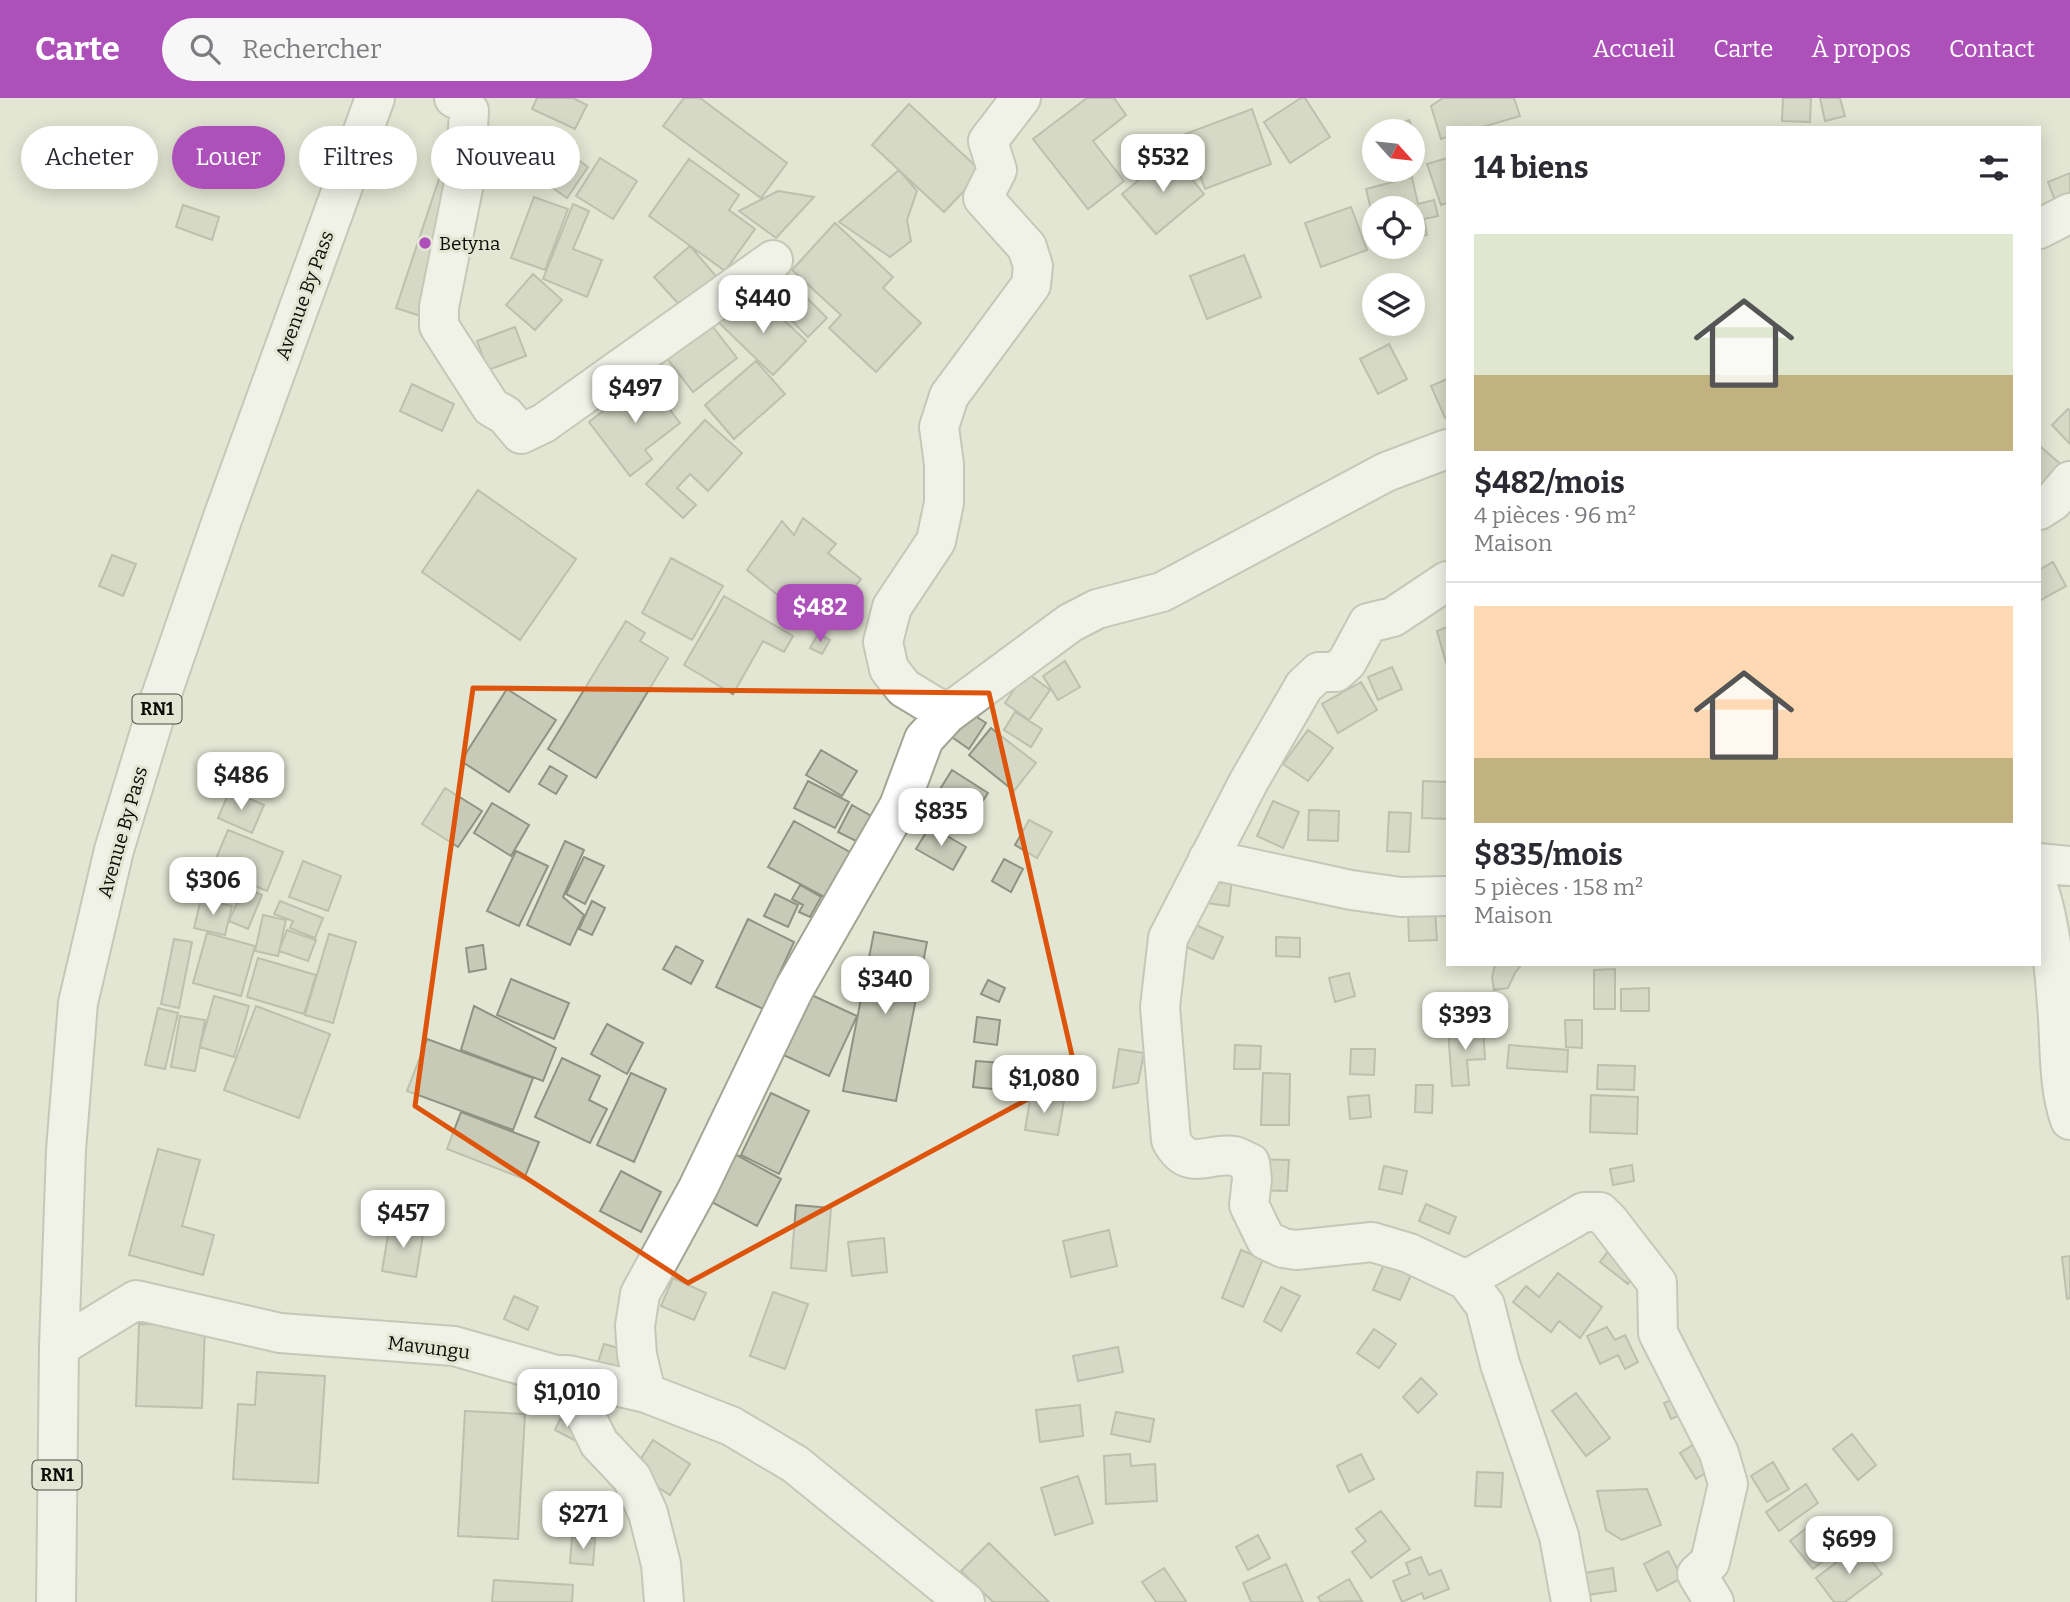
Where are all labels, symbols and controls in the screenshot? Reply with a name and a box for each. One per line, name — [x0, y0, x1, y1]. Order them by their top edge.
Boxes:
search box — [162, 18, 652, 81]
text: Carte — [35, 29, 120, 69]
icon: search — [186, 30, 224, 68]
text: Rechercher — [242, 34, 382, 65]
text: Accueil — [1593, 35, 1675, 63]
text: Carte — [1713, 35, 1773, 63]
text: À propos — [1811, 35, 1911, 63]
text: Contact — [1949, 35, 2035, 63]
north arrow — [1362, 119, 1424, 182]
map controls — [1362, 119, 1425, 336]
chip: Acheter — [21, 126, 158, 189]
chip: Louer — [172, 126, 285, 189]
chip: Filtres — [299, 126, 417, 189]
chip: Nouveau — [431, 126, 580, 189]
pin: $532 — [1122, 134, 1204, 194]
text: $532 — [1137, 143, 1189, 171]
icon: filters — [1975, 149, 2013, 187]
text: 14 biens — [1474, 150, 1588, 186]
button: locate — [1362, 196, 1425, 259]
street label: Avenue By Pass — [270, 228, 338, 363]
place label: Betyna — [439, 232, 501, 255]
marker: Betyna — [417, 235, 433, 251]
button: layers — [1362, 273, 1425, 336]
pin: $440 — [722, 275, 804, 335]
icon: home — [1681, 280, 1807, 406]
text: $440 — [735, 284, 791, 312]
pin: $497 — [594, 366, 676, 425]
text: $497 — [608, 374, 662, 402]
text: $482/mois — [1474, 465, 1625, 501]
text: 4 pièces · 96 m² — [1474, 501, 1636, 529]
text: Maison — [1474, 529, 1552, 557]
pin: $482 — [779, 584, 861, 644]
text: $482 — [793, 593, 847, 621]
icon: home — [1681, 652, 1807, 778]
road number: RN1 — [132, 694, 182, 724]
pin: $486 — [200, 752, 282, 812]
text: $486 — [213, 761, 269, 789]
street label: Avenue By Pass — [93, 764, 152, 900]
pin: $835 — [900, 788, 982, 848]
text: $835 — [914, 797, 968, 825]
text: $835/mois — [1474, 837, 1623, 873]
pin: $306 — [172, 858, 254, 917]
text: $306 — [185, 866, 241, 894]
text: 5 pièces · 158 m² — [1474, 873, 1643, 901]
text: Maison — [1474, 901, 1552, 929]
pin: $340 — [844, 956, 926, 1016]
text: $340 — [857, 965, 913, 993]
pin: $393 — [1424, 992, 1506, 1052]
text: $393 — [1438, 1001, 1492, 1029]
pin: $1,080 — [987, 1056, 1101, 1115]
text: $1,080 — [1008, 1064, 1080, 1092]
pin: $457 — [362, 1190, 444, 1250]
text: $457 — [377, 1199, 429, 1227]
street label: Mavungu — [386, 1331, 472, 1364]
pin: $1,010 — [510, 1370, 624, 1429]
text: $1,010 — [533, 1378, 601, 1406]
road number: RN1 — [32, 1460, 82, 1490]
pin: $271 — [542, 1492, 624, 1551]
text: $271 — [558, 1500, 608, 1528]
pin: $699 — [1808, 1516, 1890, 1576]
text: $699 — [1822, 1525, 1876, 1553]

